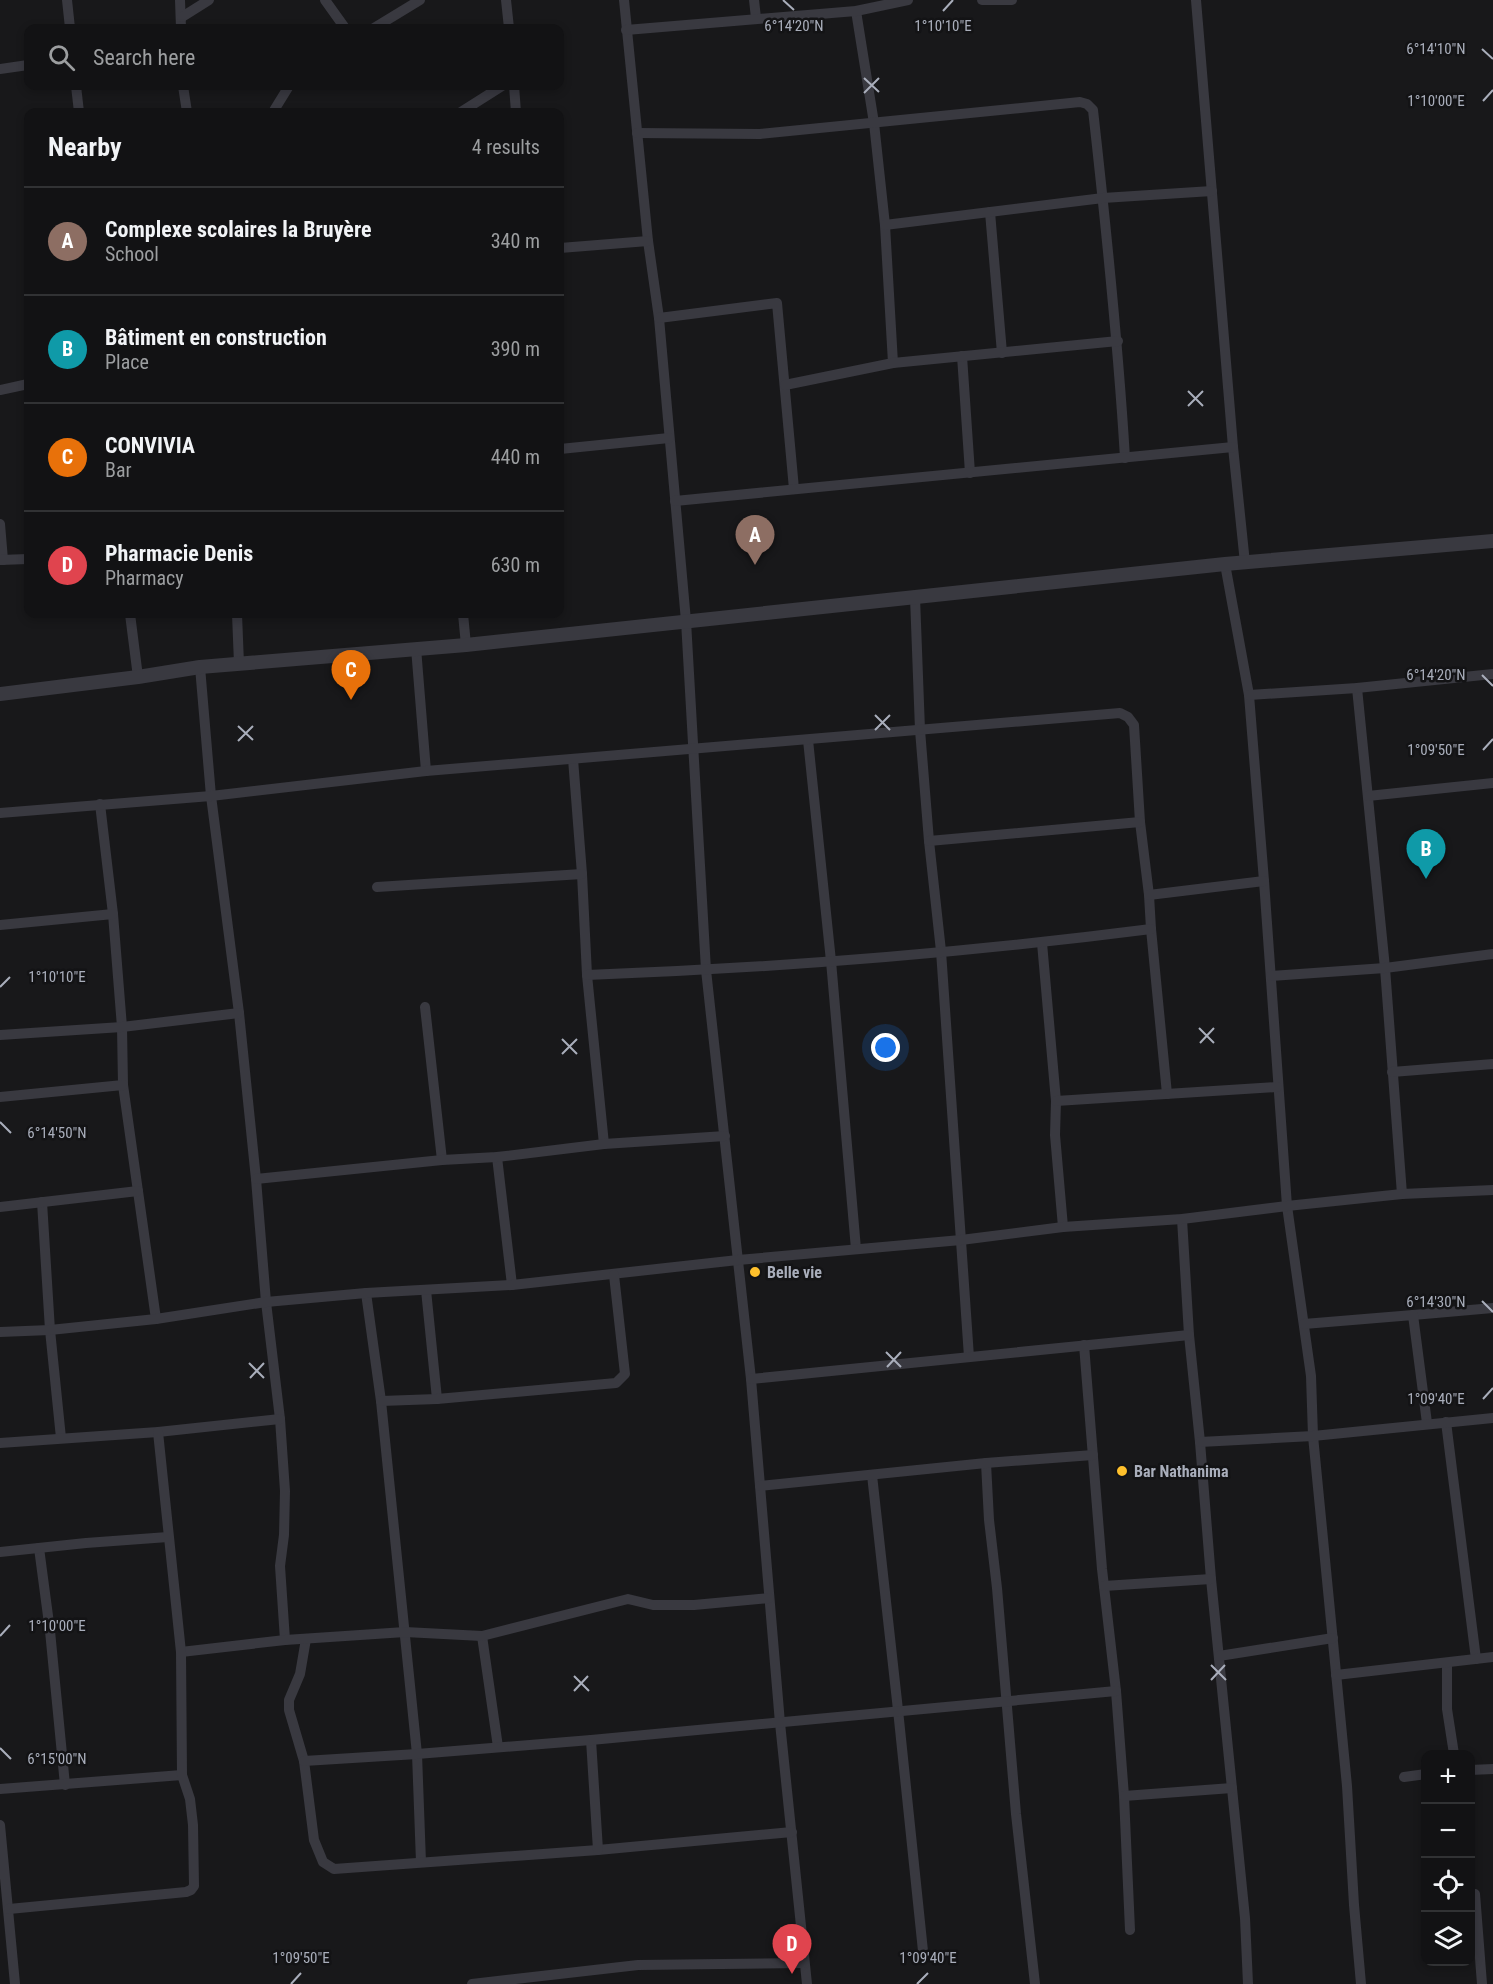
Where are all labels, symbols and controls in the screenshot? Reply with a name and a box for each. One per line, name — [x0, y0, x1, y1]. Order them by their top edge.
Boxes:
text: 6°14'20"N — [764, 17, 824, 35]
text: 1°10'10"E — [914, 17, 972, 35]
search box — [24, 24, 564, 90]
text: 6°14'10"N — [1406, 40, 1466, 58]
icon: search — [45, 41, 78, 74]
text: Search here — [93, 45, 195, 70]
text: 1°10'00"E — [1407, 92, 1465, 110]
text: Nearby — [48, 132, 122, 162]
text: 4 results — [472, 135, 540, 159]
text: Complexe scolaires la Bruyère — [105, 217, 371, 242]
text: A — [62, 229, 73, 253]
text: 340 m — [491, 229, 540, 253]
text: School — [105, 242, 159, 266]
text: Bâtiment en construction — [105, 325, 327, 350]
text: B — [62, 337, 73, 361]
text: 390 m — [491, 337, 540, 361]
text: Place — [105, 350, 149, 374]
text: CONVIVIA — [105, 433, 195, 458]
text: C — [62, 445, 73, 469]
text: 440 m — [491, 445, 540, 469]
text: Bar — [105, 458, 132, 482]
pin: A — [736, 516, 774, 565]
text: Pharmacie Denis — [105, 541, 253, 566]
text: D — [62, 553, 73, 577]
text: 630 m — [491, 553, 540, 577]
text: Pharmacy — [105, 566, 184, 590]
pin: C — [332, 650, 370, 700]
text: 6°14'20"N — [1406, 666, 1466, 684]
text: 1°09'50"E — [1407, 741, 1465, 759]
pin: B — [1406, 830, 1446, 879]
text: 1°10'10"E — [28, 968, 86, 986]
your location — [871, 1033, 900, 1062]
text: 6°14'50"N — [27, 1124, 87, 1142]
place label: Belle vie — [767, 1263, 822, 1282]
marker: Belle vie — [748, 1265, 762, 1279]
text: 6°14'30"N — [1406, 1293, 1466, 1311]
text: 1°09'40"E — [1407, 1390, 1465, 1408]
place label: Bar Nathanima — [1134, 1462, 1229, 1481]
marker: Bar Nathanima — [1115, 1464, 1129, 1478]
text: 1°10'00"E — [28, 1617, 86, 1635]
text: 6°15'00"N — [27, 1750, 87, 1768]
map controls — [1421, 1750, 1475, 1966]
button: + — [1421, 1750, 1475, 1804]
button: − — [1421, 1804, 1475, 1858]
button: locate — [1421, 1858, 1475, 1912]
button: layers — [1421, 1912, 1475, 1966]
pin: D — [772, 1924, 812, 1974]
text: 1°09'50"E — [272, 1949, 330, 1967]
text: 1°09'40"E — [899, 1949, 957, 1967]

